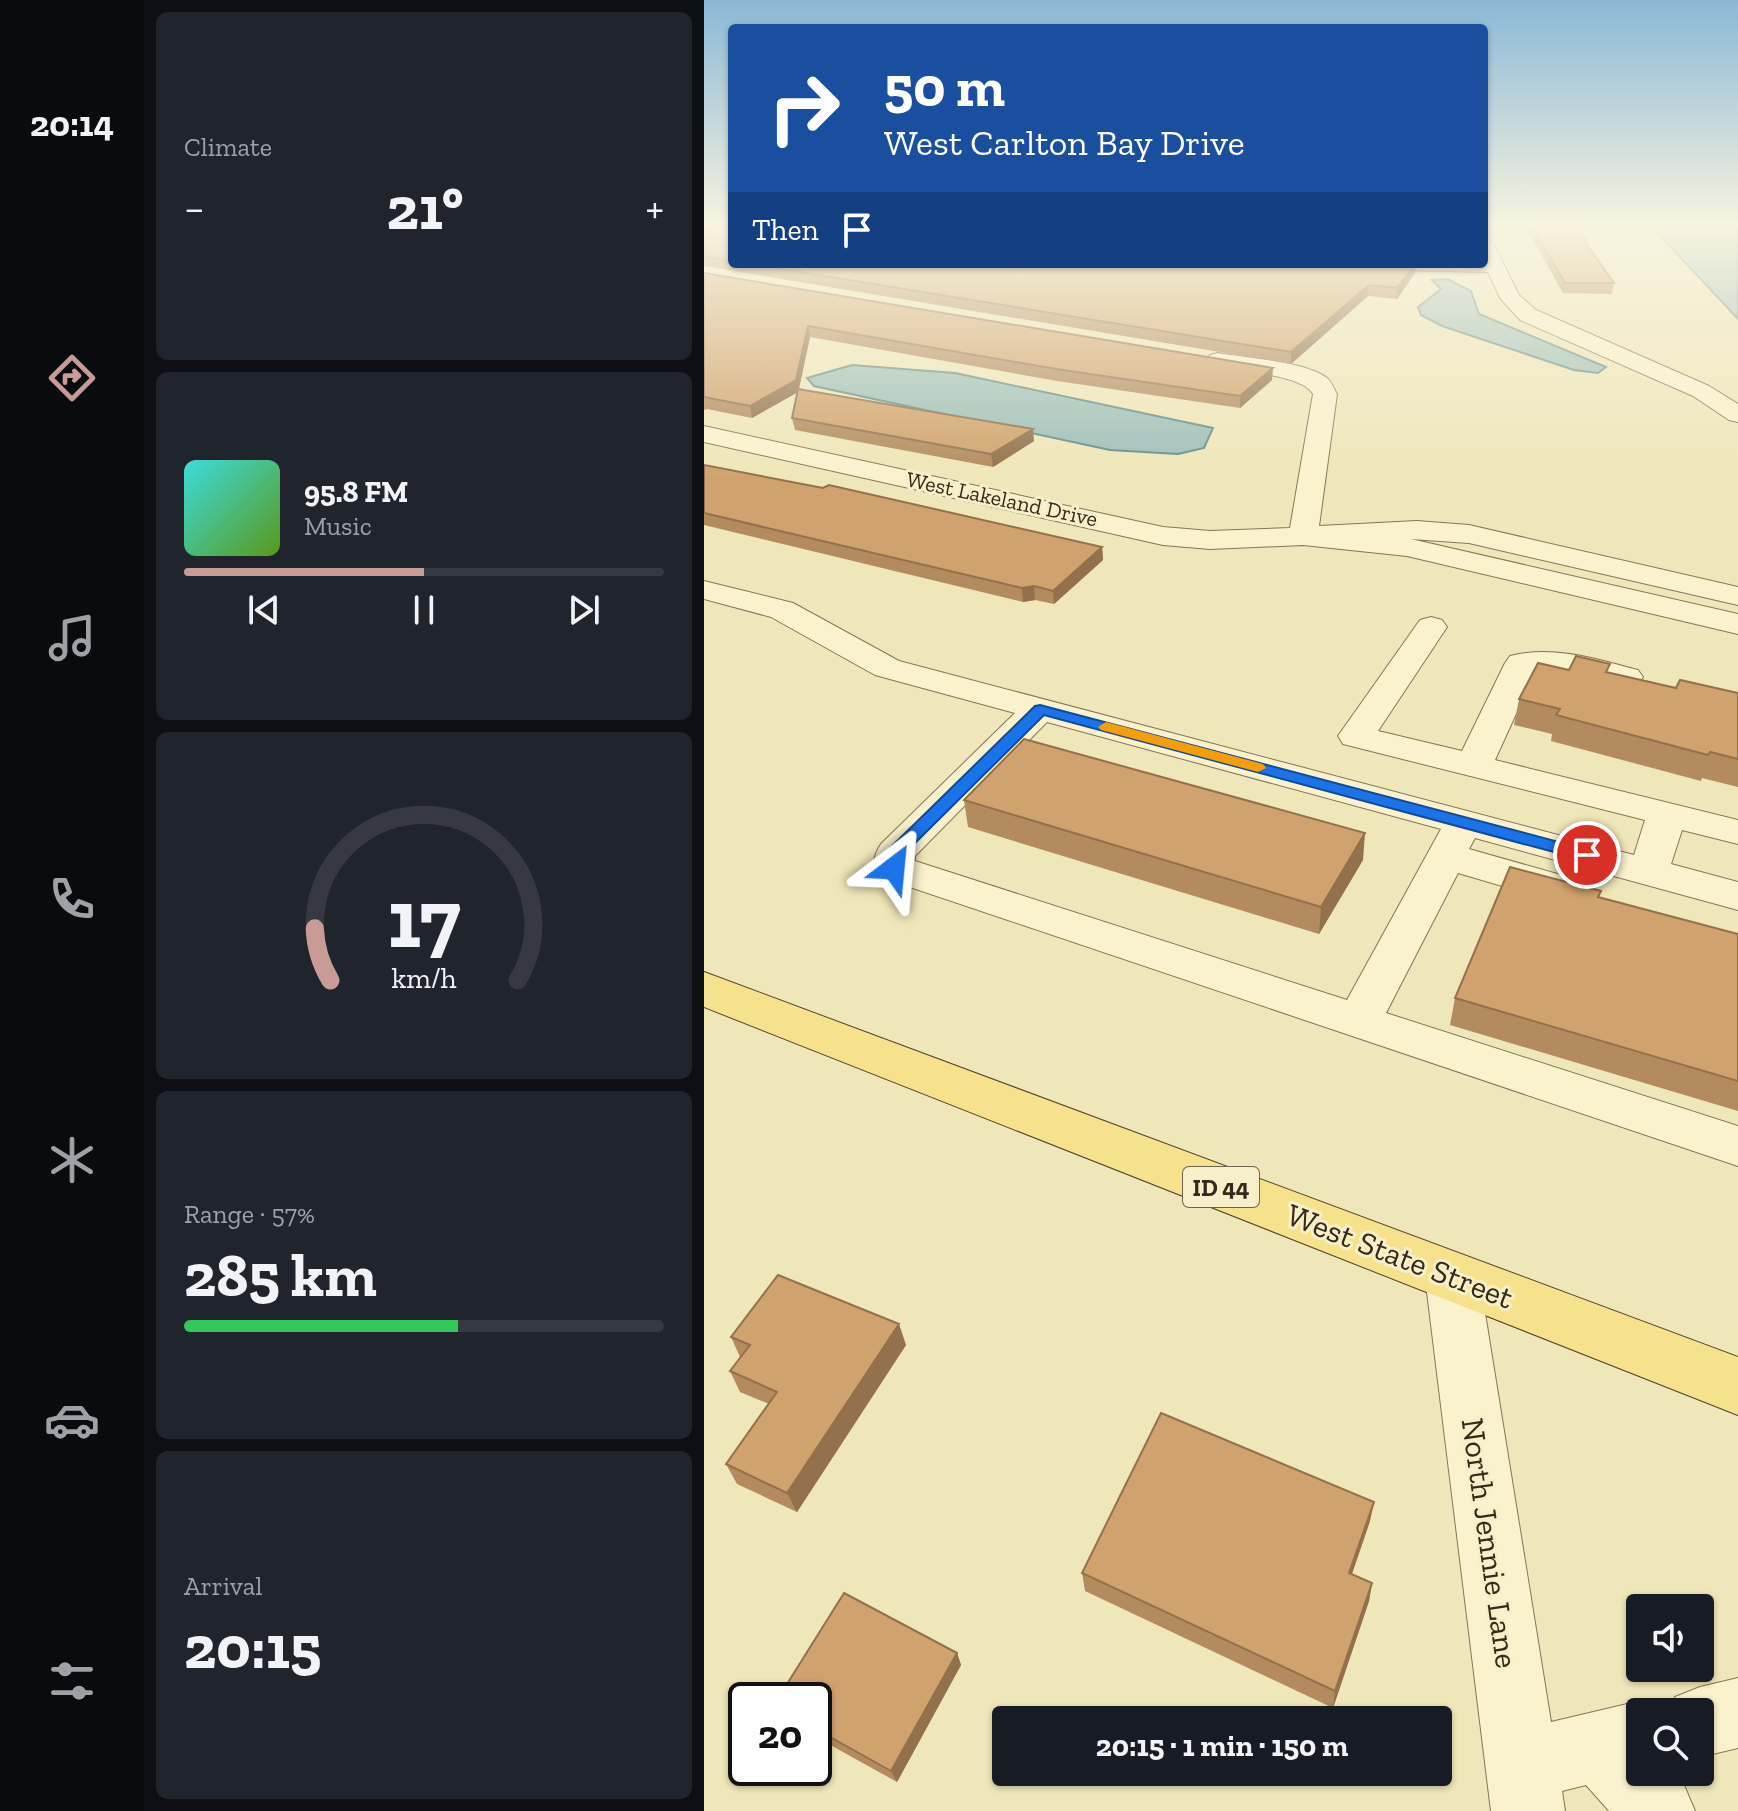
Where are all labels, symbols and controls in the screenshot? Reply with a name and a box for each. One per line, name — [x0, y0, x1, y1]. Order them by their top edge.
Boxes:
text: 50 m — [884, 53, 1005, 120]
icon: right — [752, 56, 856, 160]
text: 20:14 — [30, 102, 114, 145]
text: West Carlton Bay Drive — [884, 121, 1245, 164]
text: Climate — [184, 131, 272, 163]
text: 21° — [386, 172, 464, 244]
text: − — [184, 181, 205, 234]
text: + — [645, 181, 664, 234]
icon: arrive — [835, 208, 879, 252]
text: Then — [752, 212, 819, 248]
icon: directions — [44, 350, 100, 406]
street label: West Lakeland Drive — [904, 466, 1100, 532]
text: 95.8 FM — [304, 474, 408, 510]
text: Music — [304, 510, 372, 542]
icon: previous — [242, 588, 286, 632]
icon: pause — [402, 588, 446, 632]
icon: next — [562, 588, 606, 632]
icon: music — [44, 610, 100, 666]
pin — [1553, 821, 1621, 889]
position arrow — [852, 826, 936, 910]
icon: arrive — [1565, 833, 1609, 877]
text: 17 — [387, 868, 461, 968]
icon: phone — [44, 871, 100, 927]
text: km/h — [391, 962, 457, 996]
icon: climate — [44, 1132, 100, 1188]
road number: ID 44 — [1183, 1167, 1259, 1207]
street label: West State Street — [1281, 1195, 1519, 1317]
text: Range · 57% — [184, 1198, 315, 1230]
text: 285 km — [184, 1239, 377, 1311]
icon: car — [44, 1392, 100, 1448]
street label: North Jennie Lane — [1454, 1416, 1526, 1670]
text: Arrival — [184, 1570, 262, 1602]
map controls — [1626, 1594, 1714, 1786]
button: sound — [1626, 1594, 1714, 1682]
text: 20:15 — [184, 1611, 321, 1683]
icon: filters — [44, 1653, 100, 1709]
speed limit sign: 20 — [728, 1682, 832, 1786]
button: search — [1626, 1698, 1714, 1786]
text: 20:15 · 1 min · 150 m — [1096, 1728, 1348, 1764]

